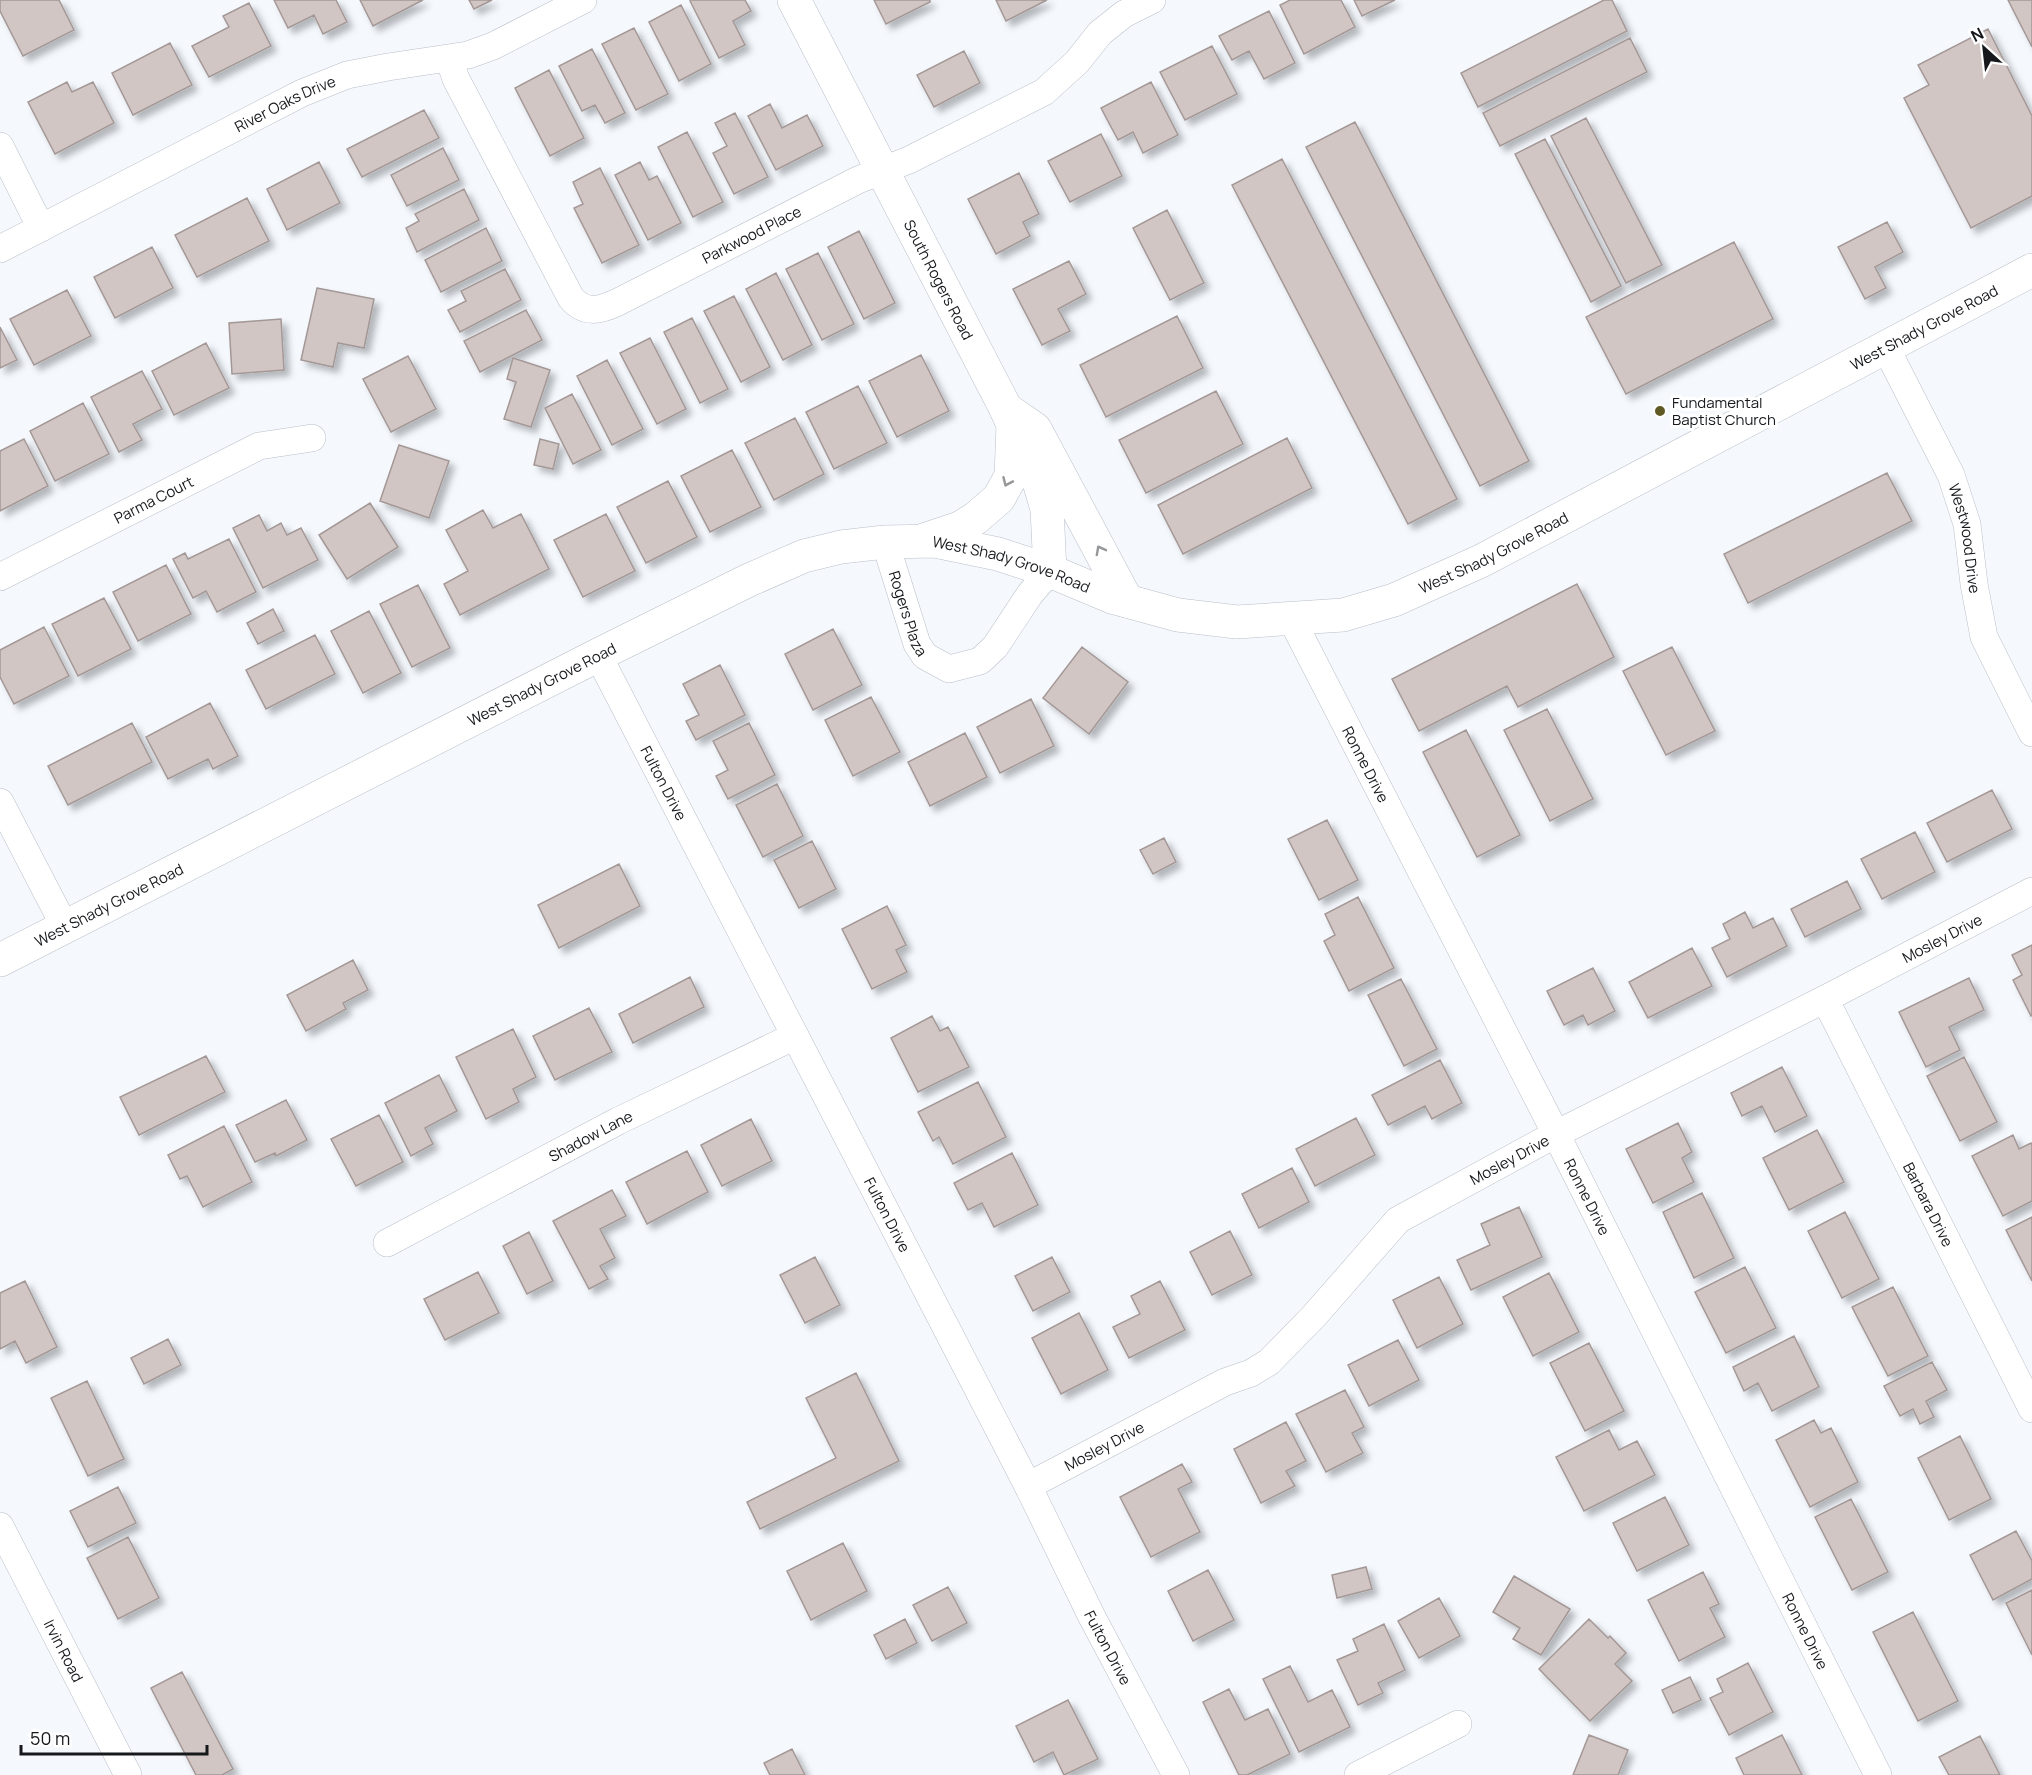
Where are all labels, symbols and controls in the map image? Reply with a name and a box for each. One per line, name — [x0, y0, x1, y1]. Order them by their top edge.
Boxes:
north arrow — [1954, 18, 2014, 78]
text: N — [1967, 22, 1987, 47]
street label: River Oaks Drive — [231, 70, 339, 137]
street label: Parkwood Place — [698, 200, 805, 268]
street label: South Rogers Road — [899, 216, 979, 343]
street label: West Shady Grove Road — [1846, 279, 2001, 375]
place label: Fundamental Baptist Church — [1672, 392, 1776, 430]
marker: Fundamental Baptist Church — [1653, 404, 1667, 418]
street label: Parma Court — [110, 470, 197, 528]
one-way arrow — [1002, 476, 1014, 487]
street label: Westwood Drive — [1944, 481, 1986, 595]
street label: West Shady Grove Road — [1415, 506, 1572, 598]
street label: West Shady Grove Road — [931, 530, 1094, 597]
one-way arrow — [1096, 545, 1107, 556]
street label: Rogers Plaza — [884, 568, 933, 660]
street label: West Shady Grove Road — [464, 637, 620, 730]
street label: Ronne Drive — [1338, 722, 1394, 806]
street label: Fulton Drive — [636, 742, 692, 824]
street label: West Shady Grove Road — [31, 858, 187, 951]
street label: Mosley Drive — [1898, 908, 1986, 968]
street label: Shadow Lane — [545, 1105, 636, 1166]
street label: Mosley Drive — [1466, 1129, 1553, 1190]
street label: Ronne Drive — [1559, 1155, 1616, 1239]
street label: Barbara Drive — [1899, 1159, 1959, 1250]
street label: Fulton Drive — [859, 1173, 916, 1256]
street label: Mosley Drive — [1060, 1416, 1148, 1476]
street label: Ronne Drive — [1778, 1589, 1834, 1673]
street label: Fulton Drive — [1080, 1607, 1137, 1689]
street label: Irvin Road — [39, 1616, 89, 1685]
scale bar — [21, 1718, 207, 1756]
text: 50 m — [30, 1726, 70, 1750]

